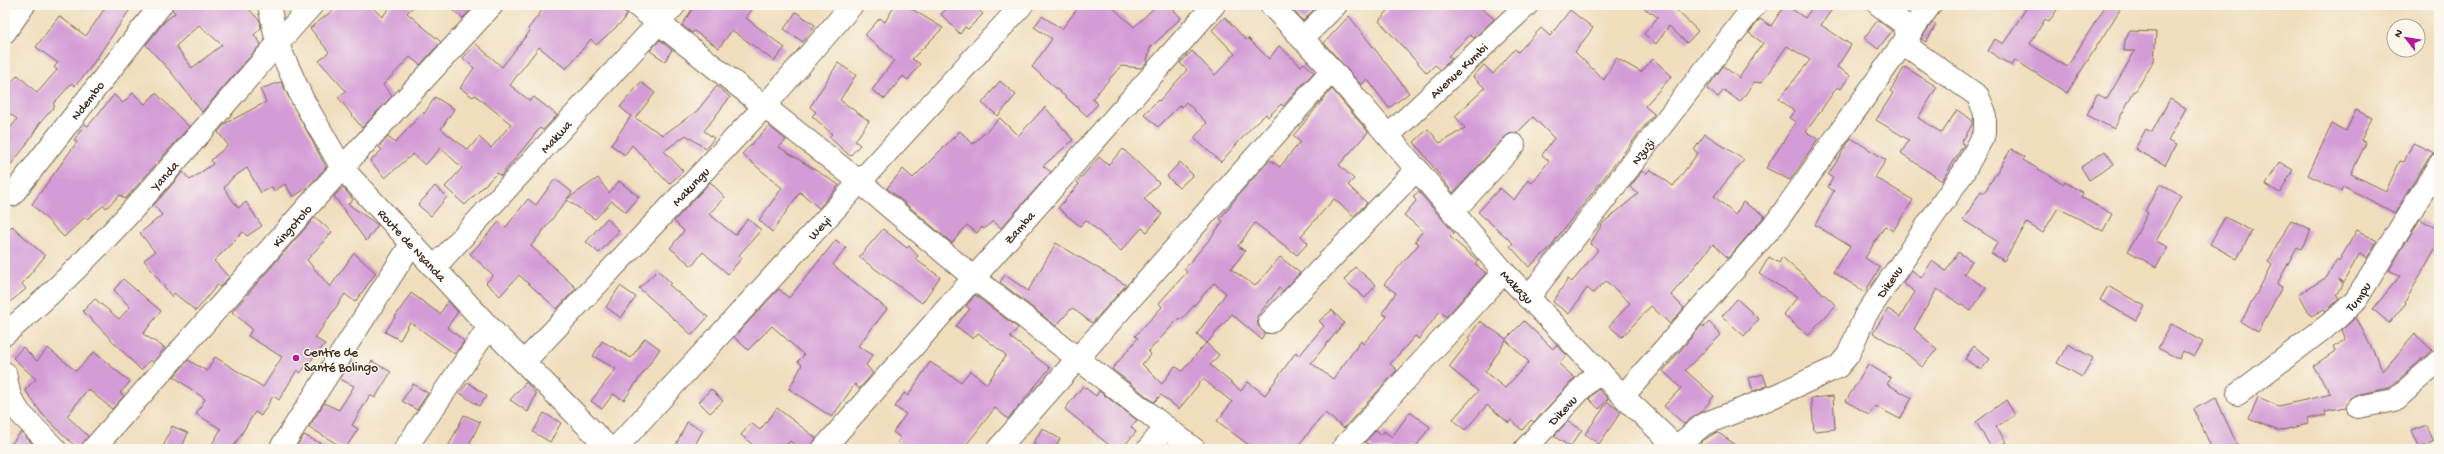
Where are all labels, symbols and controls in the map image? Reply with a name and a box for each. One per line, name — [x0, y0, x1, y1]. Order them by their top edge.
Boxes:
north arrow — [2386, 18, 2426, 58]
text: N — [2392, 28, 2406, 40]
street label: Avenue Kumbi — [1428, 41, 1492, 103]
street label: Ndembo — [69, 79, 109, 124]
street label: Makwa — [538, 117, 576, 157]
street label: Nzuzi — [1629, 136, 1659, 169]
street label: Yanda — [148, 158, 183, 195]
street label: Makungu — [670, 165, 714, 210]
street label: Kingotolo — [270, 202, 316, 251]
street label: Route de Nsanda — [374, 207, 449, 286]
street label: Zamba — [1002, 208, 1040, 248]
street label: Weyi — [806, 214, 835, 244]
street label: Dikevu — [1874, 264, 1907, 302]
street label: Makazu — [1496, 268, 1535, 308]
street label: Tumpu — [2343, 280, 2375, 316]
place label: Centre de Santé Bolingo — [304, 346, 378, 376]
marker: Centre de Santé Bolingo — [291, 353, 301, 363]
street label: Dikevu — [1545, 393, 1581, 430]

